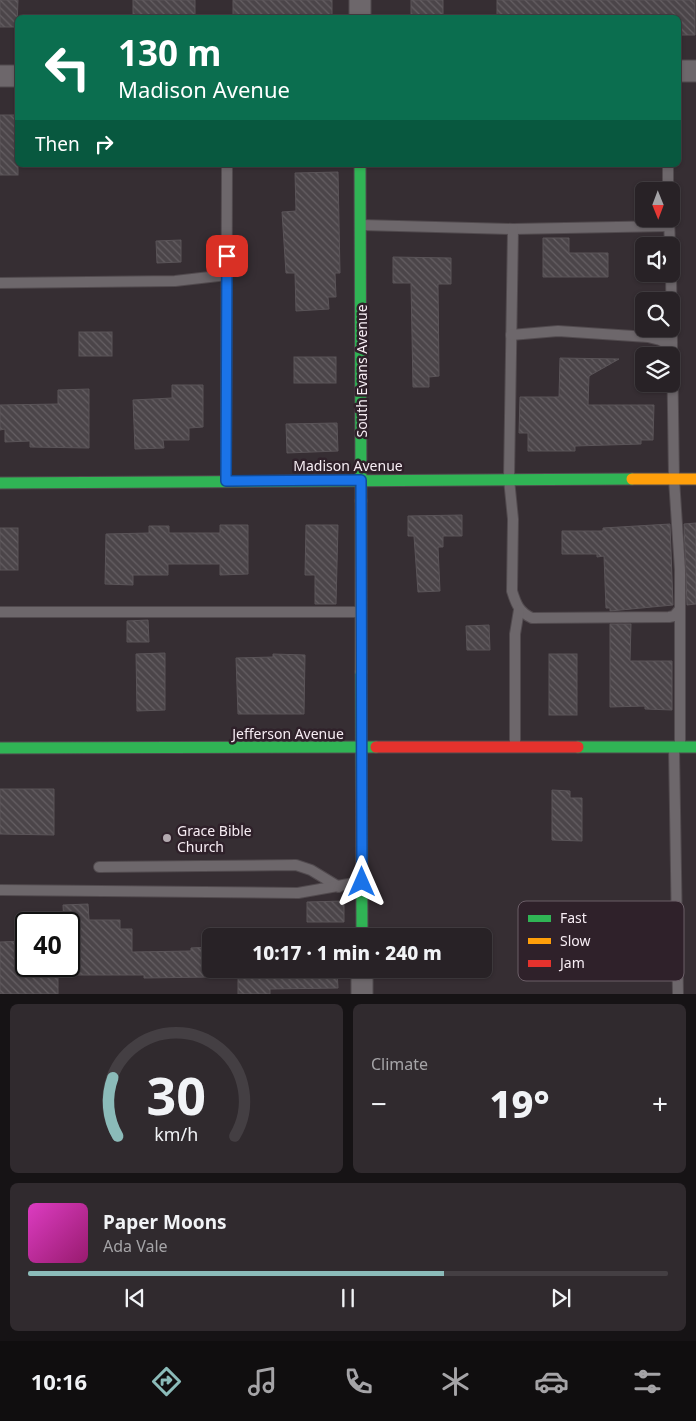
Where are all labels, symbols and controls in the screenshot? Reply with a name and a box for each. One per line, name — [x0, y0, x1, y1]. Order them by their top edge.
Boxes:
text: 130 m — [118, 29, 221, 76]
icon: left — [35, 35, 100, 100]
text: Madison Avenue — [118, 74, 290, 104]
icon: right — [90, 130, 118, 158]
text: Then — [35, 131, 80, 157]
north arrow — [635, 182, 680, 228]
map controls — [635, 182, 680, 392]
pin — [206, 235, 248, 277]
button: sound — [635, 237, 680, 282]
icon: arrive — [213, 242, 241, 270]
button: search — [635, 292, 680, 337]
street label: South Evans Avenue — [352, 304, 371, 438]
button: layers — [635, 347, 680, 392]
street label: Madison Avenue — [293, 456, 403, 475]
street label: Jefferson Avenue — [230, 724, 344, 743]
place label: Grace Bible Church — [177, 821, 252, 856]
marker: Grace Bible Church — [161, 832, 173, 844]
position arrow — [335, 855, 387, 907]
legend — [518, 901, 684, 981]
text: Fast — [560, 908, 587, 927]
speed limit sign: 40 — [15, 912, 80, 977]
text: Slow — [560, 931, 591, 950]
text: 10:17 · 1 min · 240 m — [252, 940, 442, 966]
text: Jam — [558, 953, 585, 972]
text: Climate — [371, 1053, 428, 1075]
text: 30 — [147, 1059, 206, 1130]
text: 19° — [489, 1077, 550, 1129]
text: − — [371, 1084, 387, 1122]
text: + — [652, 1084, 668, 1122]
text: km/h — [155, 1122, 198, 1146]
text: Paper Moons — [103, 1209, 227, 1235]
text: Ada Vale — [103, 1235, 168, 1257]
icon: previous — [121, 1284, 149, 1312]
icon: pause — [334, 1284, 362, 1312]
icon: next — [547, 1284, 575, 1312]
icon: directions — [149, 1364, 184, 1399]
icon: music — [245, 1364, 280, 1399]
icon: phone — [341, 1364, 376, 1399]
icon: climate — [438, 1364, 473, 1399]
icon: car — [534, 1364, 569, 1399]
icon: filters — [630, 1364, 665, 1399]
text: 10:16 — [31, 1366, 87, 1396]

